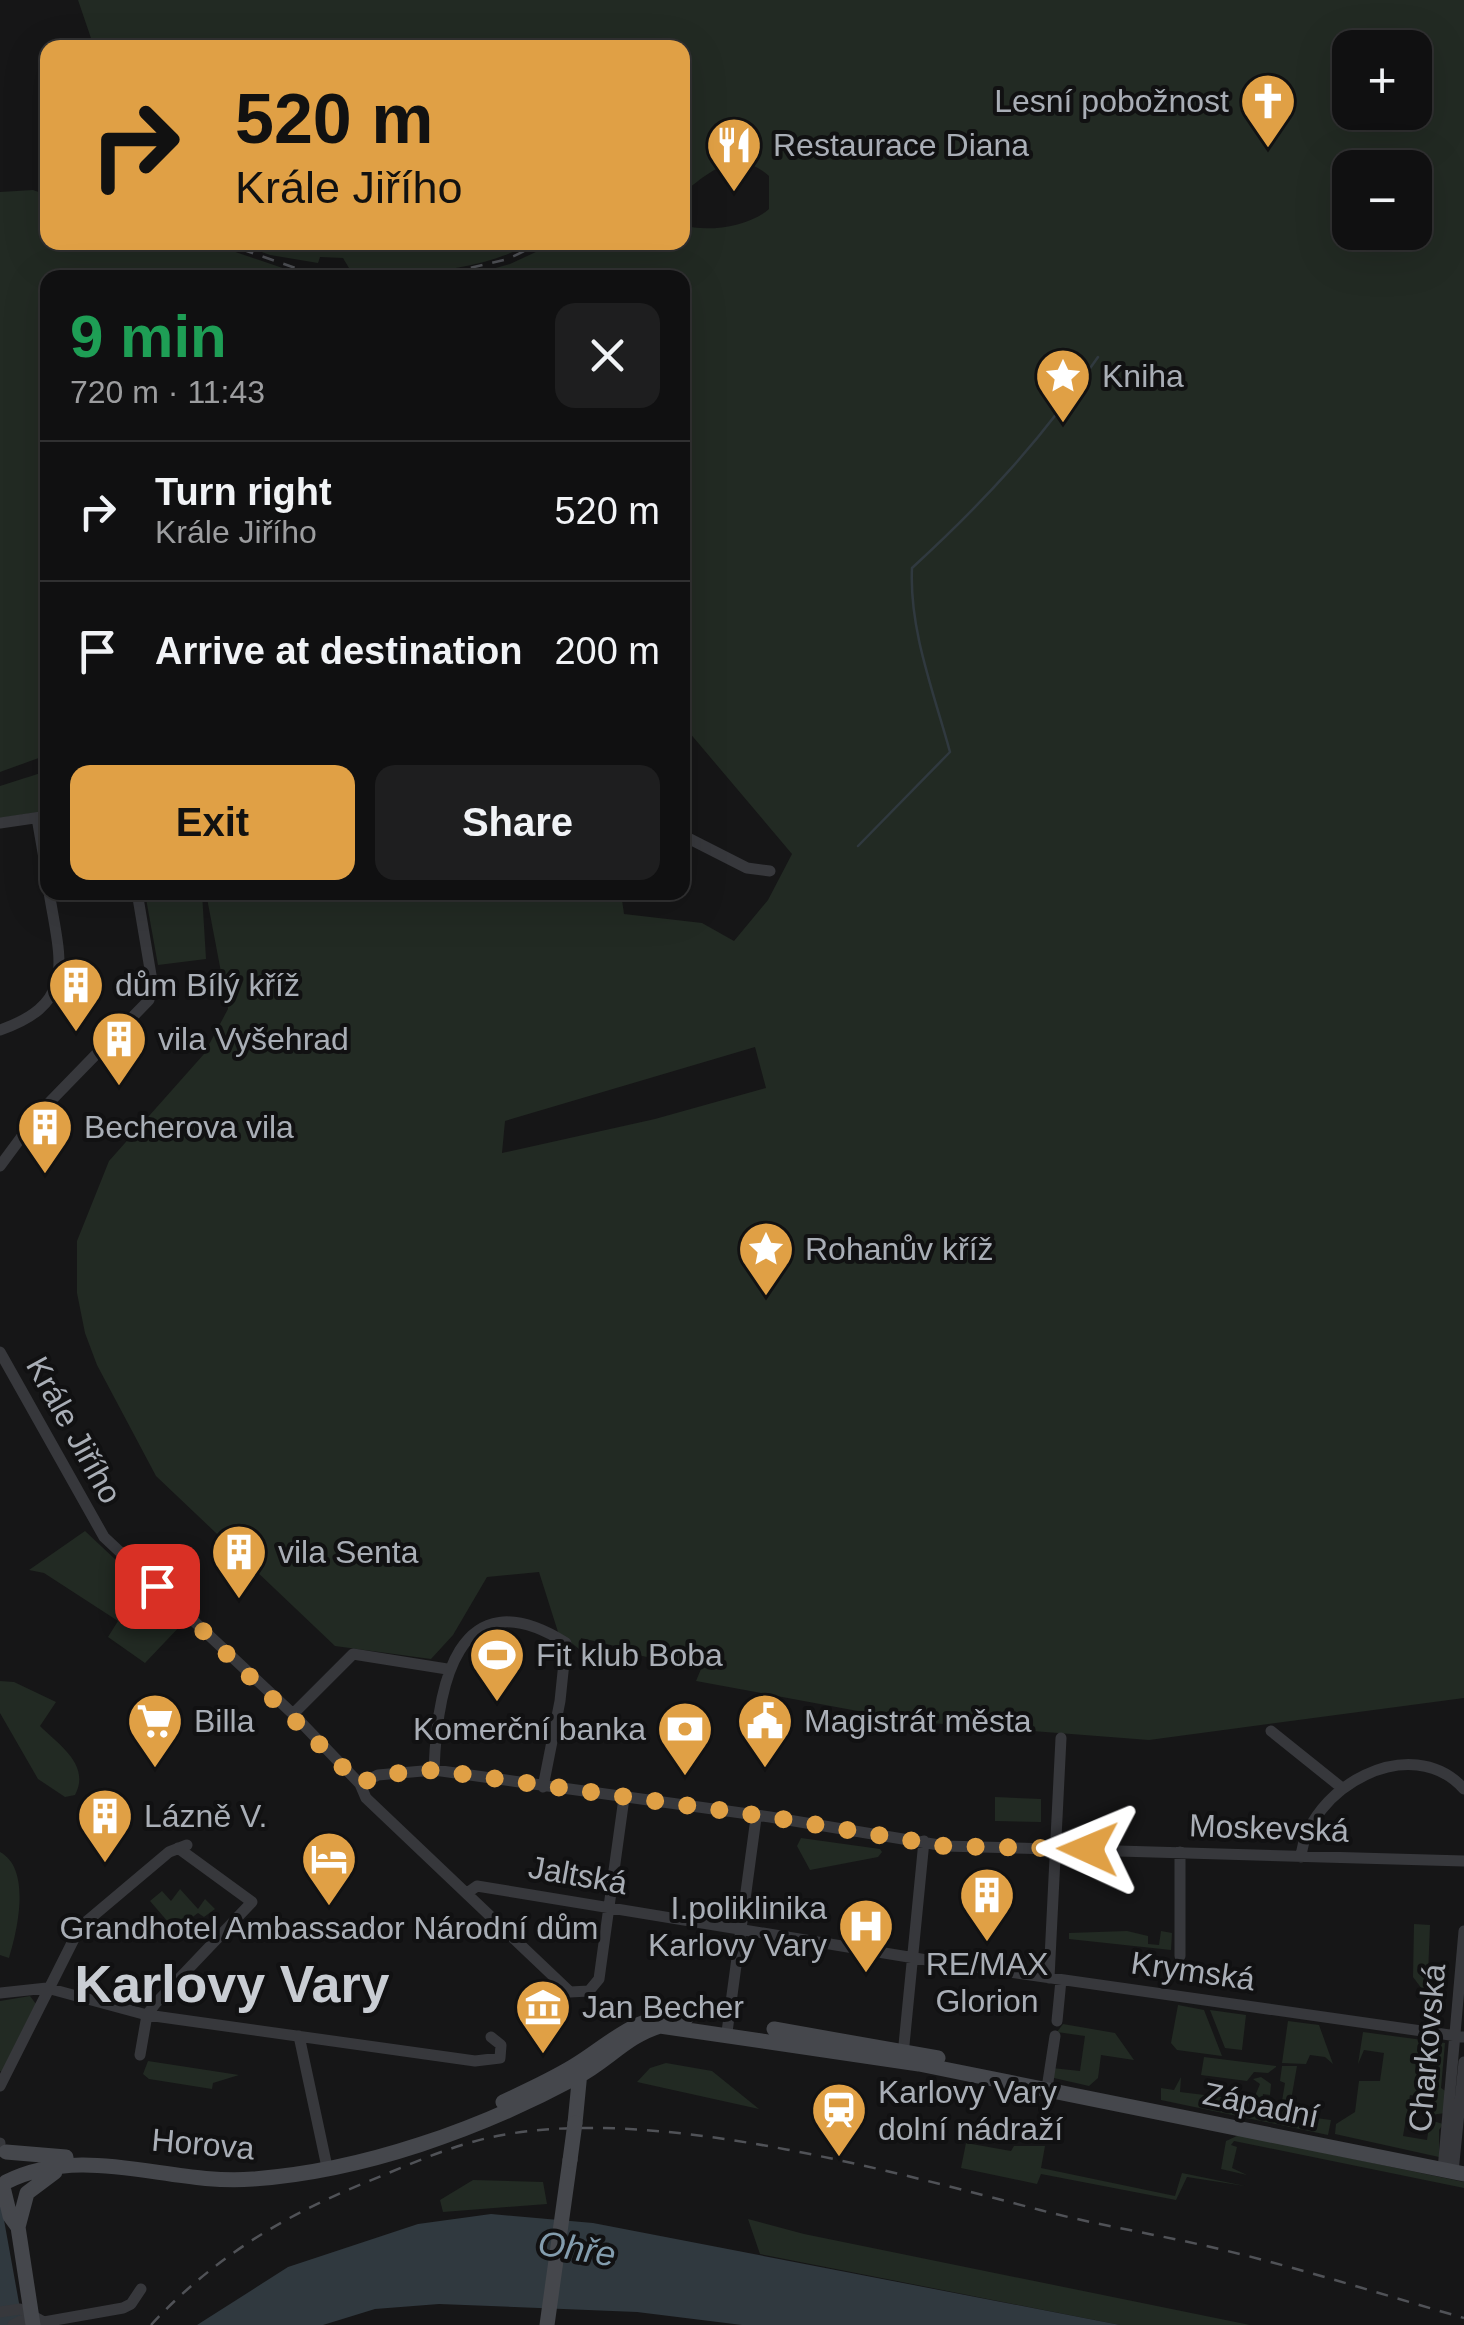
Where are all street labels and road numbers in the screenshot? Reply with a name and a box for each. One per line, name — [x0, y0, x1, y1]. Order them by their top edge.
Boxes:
street label: Krále Jiřího — [19, 1350, 129, 1510]
street label: Moskevská — [1188, 1807, 1350, 1849]
street label: Jaltská — [526, 1849, 630, 1901]
street label: Krymská — [1129, 1945, 1257, 1998]
street label: Charkovská — [1402, 1962, 1452, 2134]
street label: Západní — [1200, 2075, 1322, 2135]
street label: Horova — [150, 2122, 256, 2166]

